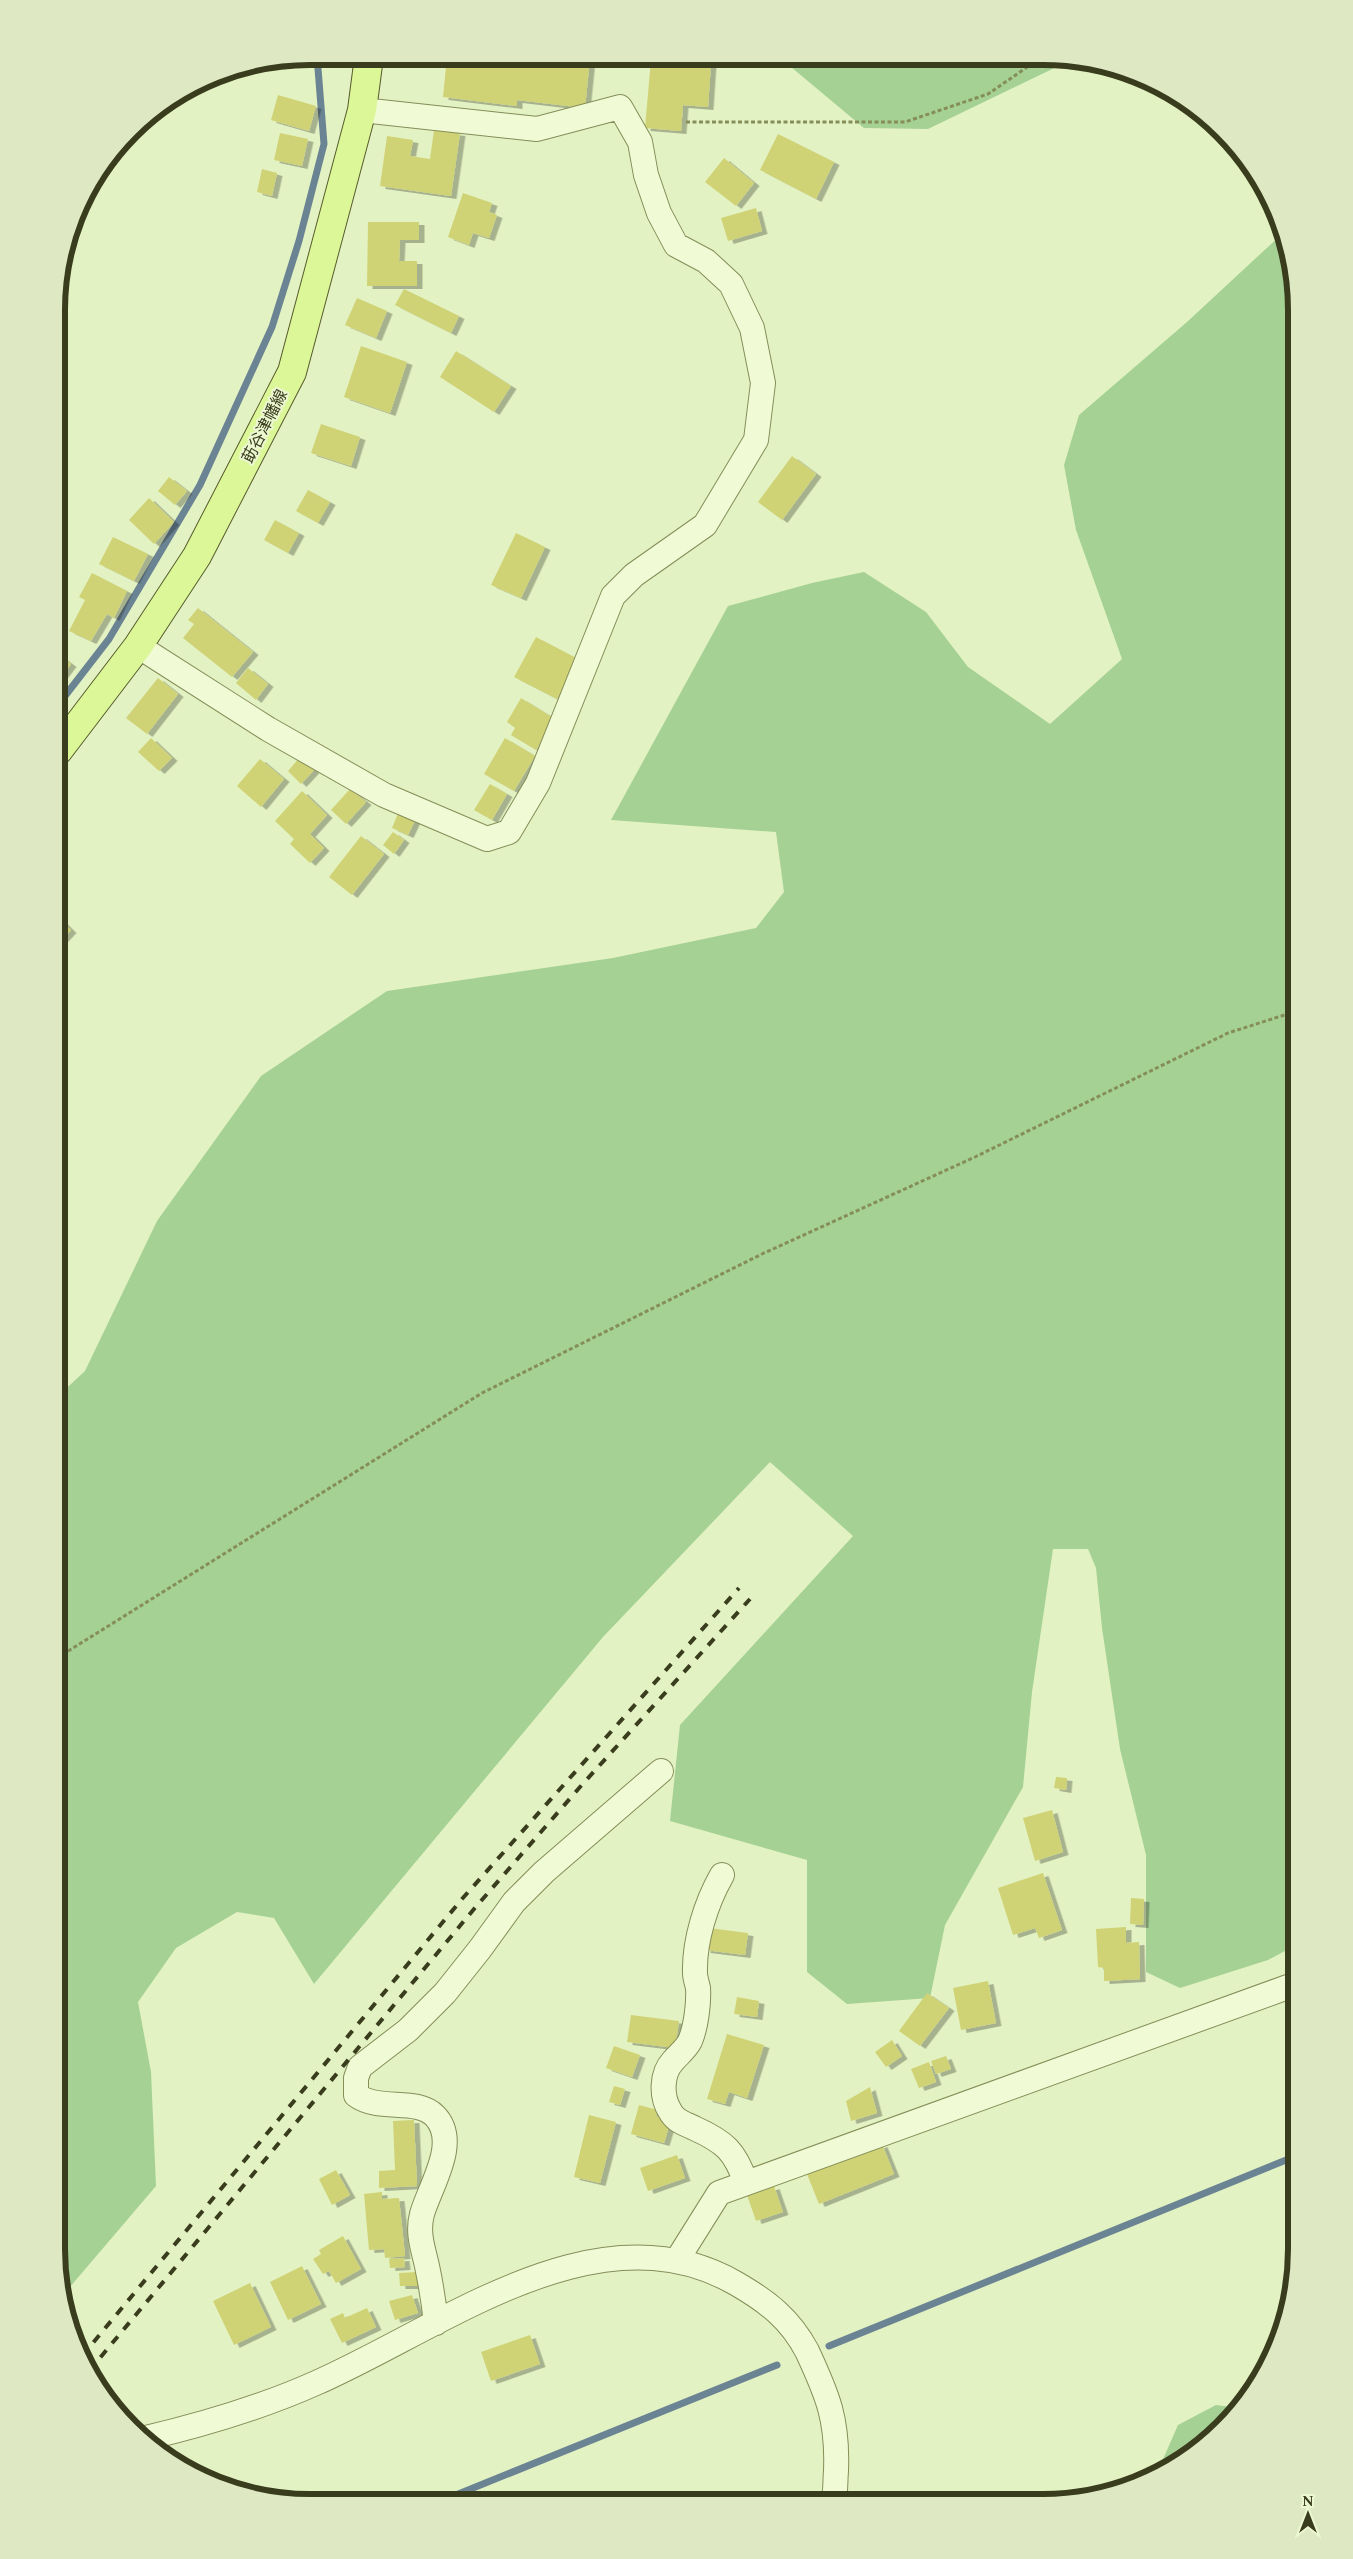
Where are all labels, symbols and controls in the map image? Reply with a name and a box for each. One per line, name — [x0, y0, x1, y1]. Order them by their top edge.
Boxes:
street label: 莇谷津幡線 — [236, 385, 294, 468]
north arrow — [1283, 2489, 1333, 2539]
text: N — [1302, 2491, 1314, 2512]

